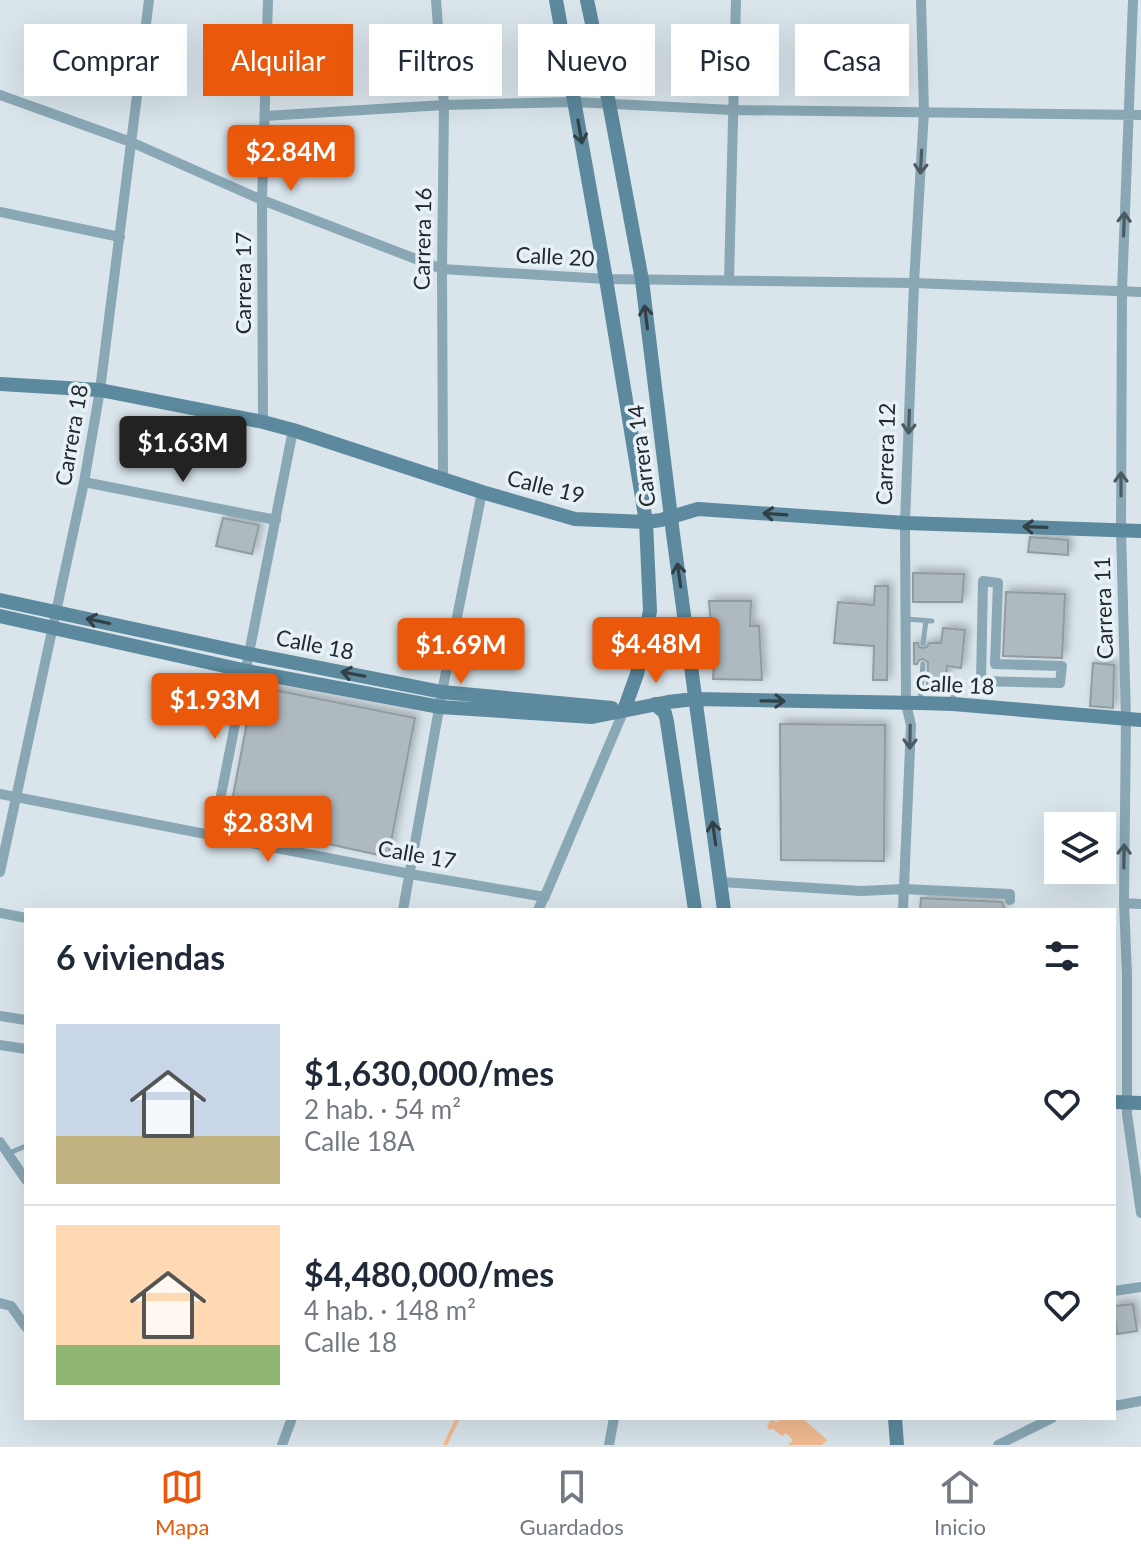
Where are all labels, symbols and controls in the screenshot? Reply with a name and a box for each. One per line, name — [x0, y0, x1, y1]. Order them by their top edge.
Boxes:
chip: Comprar — [24, 24, 187, 96]
chip: Alquilar — [203, 24, 353, 96]
chip: Filtros — [369, 24, 502, 96]
chip: Nuevo — [518, 24, 655, 96]
chip: Piso — [671, 24, 779, 96]
chip: Casa — [795, 24, 909, 96]
one-way arrow — [573, 119, 588, 144]
pin: $2.84M — [226, 125, 356, 193]
text: $2.84M — [245, 135, 337, 167]
one-way arrow — [913, 148, 928, 175]
street label: Carrera 16 — [408, 187, 436, 291]
one-way arrow — [1117, 211, 1132, 238]
street label: Carrera 17 — [229, 232, 256, 334]
street label: Calle 20 — [515, 240, 595, 272]
one-way arrow — [639, 304, 654, 331]
street label: Carrera 18 — [49, 382, 93, 488]
street label: Carrera 12 — [870, 402, 900, 506]
street label: Carrera 14 — [621, 403, 661, 509]
one-way arrow — [901, 408, 916, 435]
pin: $1.63M — [118, 416, 248, 484]
text: $1.63M — [137, 426, 229, 458]
street label: Calle 19 — [505, 463, 587, 509]
one-way arrow — [1113, 471, 1129, 498]
one-way arrow — [762, 506, 789, 521]
one-way arrow — [1022, 520, 1049, 535]
street label: Carrera 11 — [1088, 556, 1118, 660]
one-way arrow — [671, 562, 686, 589]
one-way arrow — [86, 613, 112, 628]
pin: $4.48M — [591, 617, 721, 685]
pin: $1.69M — [396, 618, 526, 686]
street label: Calle 18 — [274, 623, 356, 665]
text: $4.48M — [610, 627, 702, 659]
text: $1.69M — [415, 628, 507, 660]
one-way arrow — [341, 666, 366, 681]
street label: Calle 18 — [915, 668, 995, 700]
pin: $1.93M — [150, 673, 280, 741]
text: $1.93M — [169, 683, 261, 715]
one-way arrow — [759, 693, 786, 708]
one-way arrow — [902, 723, 918, 750]
pin: $2.83M — [203, 796, 333, 864]
text: $2.83M — [222, 806, 314, 838]
map controls — [1044, 812, 1116, 884]
button: layers — [1044, 812, 1116, 884]
one-way arrow — [706, 820, 721, 846]
street label: Calle 17 — [376, 834, 458, 874]
one-way arrow — [1117, 843, 1132, 870]
icon: filters — [1040, 934, 1084, 978]
text: 6 viviendas — [56, 936, 225, 977]
text: $1,630,000/mes — [304, 1052, 554, 1093]
icon: home — [120, 1056, 216, 1152]
icon: heart — [1040, 1082, 1084, 1126]
text: 2 hab. · 54 m² — [304, 1093, 461, 1125]
text: Calle 18A — [304, 1125, 415, 1157]
text: $4,480,000/mes — [304, 1253, 554, 1294]
icon: home — [120, 1257, 216, 1353]
icon: heart — [1040, 1283, 1084, 1327]
text: 4 hab. · 148 m² — [304, 1294, 476, 1326]
text: Calle 18 — [304, 1326, 397, 1358]
tab: Mapa — [155, 1465, 209, 1540]
tab: Guardados — [520, 1465, 624, 1540]
tab: Inicio — [934, 1465, 986, 1540]

